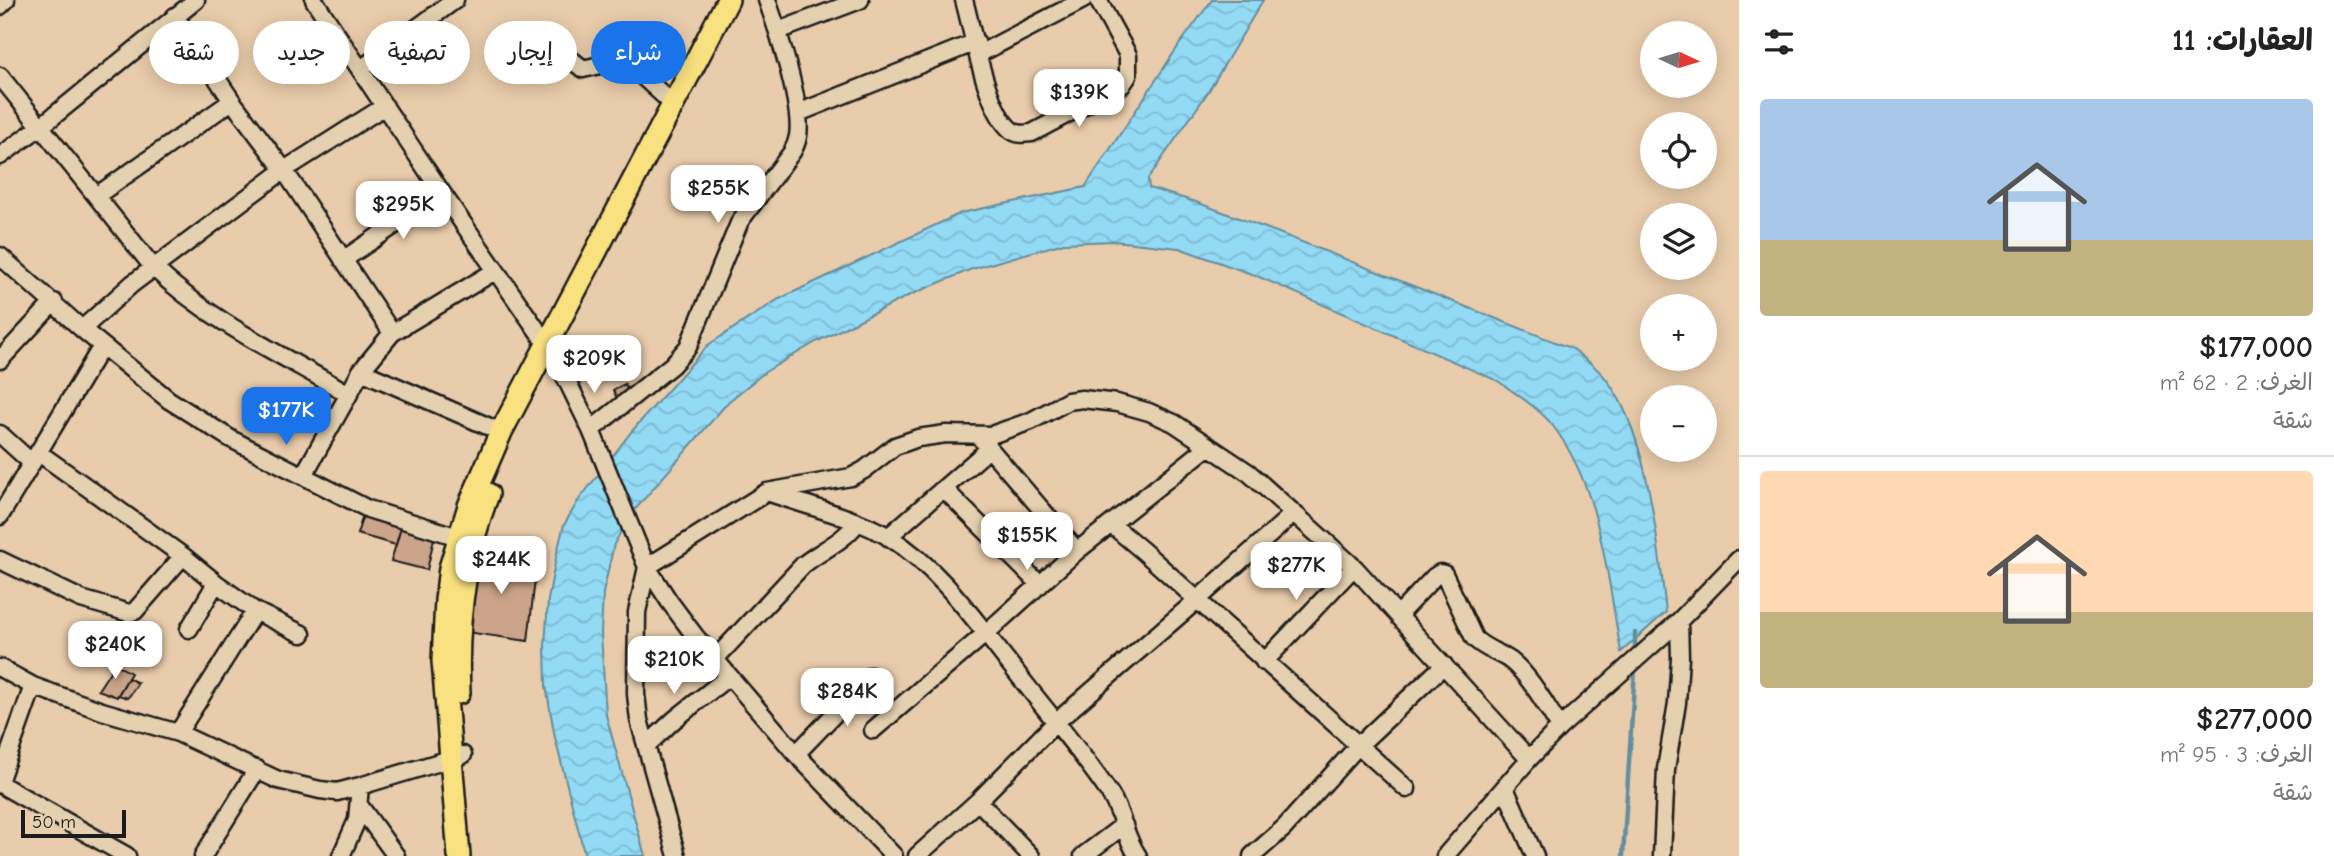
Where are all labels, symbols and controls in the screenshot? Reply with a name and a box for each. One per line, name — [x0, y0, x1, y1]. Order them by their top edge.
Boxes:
chip: شقة — [149, 21, 239, 84]
chip: جديد — [253, 21, 350, 84]
chip: تصفية — [364, 21, 470, 84]
chip: إيجار — [484, 21, 577, 84]
chip: شراء — [591, 21, 686, 84]
north arrow — [1640, 21, 1717, 98]
map controls — [1640, 21, 1717, 462]
icon: filters — [1760, 23, 1798, 61]
text: العقارات: 11 — [2172, 23, 2313, 58]
pin: $139K — [1030, 69, 1128, 129]
text: $139K — [1049, 78, 1109, 105]
button: locate — [1640, 112, 1717, 189]
icon: home — [1974, 144, 2100, 270]
pin: $255K — [669, 166, 767, 225]
text: $255K — [687, 174, 749, 201]
pin: $295K — [354, 182, 452, 241]
text: $295K — [372, 190, 434, 217]
button: layers — [1640, 203, 1717, 280]
button: + — [1640, 294, 1717, 371]
text: $177,000 — [2199, 330, 2313, 365]
pin: $209K — [545, 336, 643, 395]
text: $209K — [562, 344, 626, 371]
text: الغرف: 2 · 62 m² — [2160, 369, 2313, 396]
button: − — [1640, 385, 1717, 462]
pin: $177K — [237, 388, 335, 447]
text: $177K — [258, 396, 314, 423]
text: شقة — [2273, 407, 2313, 434]
pin: $155K — [978, 512, 1076, 572]
icon: home — [1974, 516, 2100, 642]
text: $155K — [997, 521, 1057, 548]
pin: $244K — [452, 536, 550, 596]
pin: $277K — [1247, 542, 1345, 602]
text: $244K — [471, 545, 531, 572]
text: $277K — [1267, 551, 1325, 578]
pin: $240K — [66, 622, 164, 681]
text: $240K — [84, 630, 146, 657]
pin: $210K — [625, 636, 723, 696]
text: $210K — [644, 645, 704, 672]
pin: $284K — [798, 668, 896, 728]
text: $284K — [817, 677, 877, 704]
text: $277,000 — [2196, 702, 2313, 737]
text: الغرف: 3 · 95 m² — [2160, 741, 2313, 768]
text: شقة — [2273, 779, 2313, 806]
scale bar — [21, 807, 126, 839]
text: 50 m — [32, 811, 76, 833]

